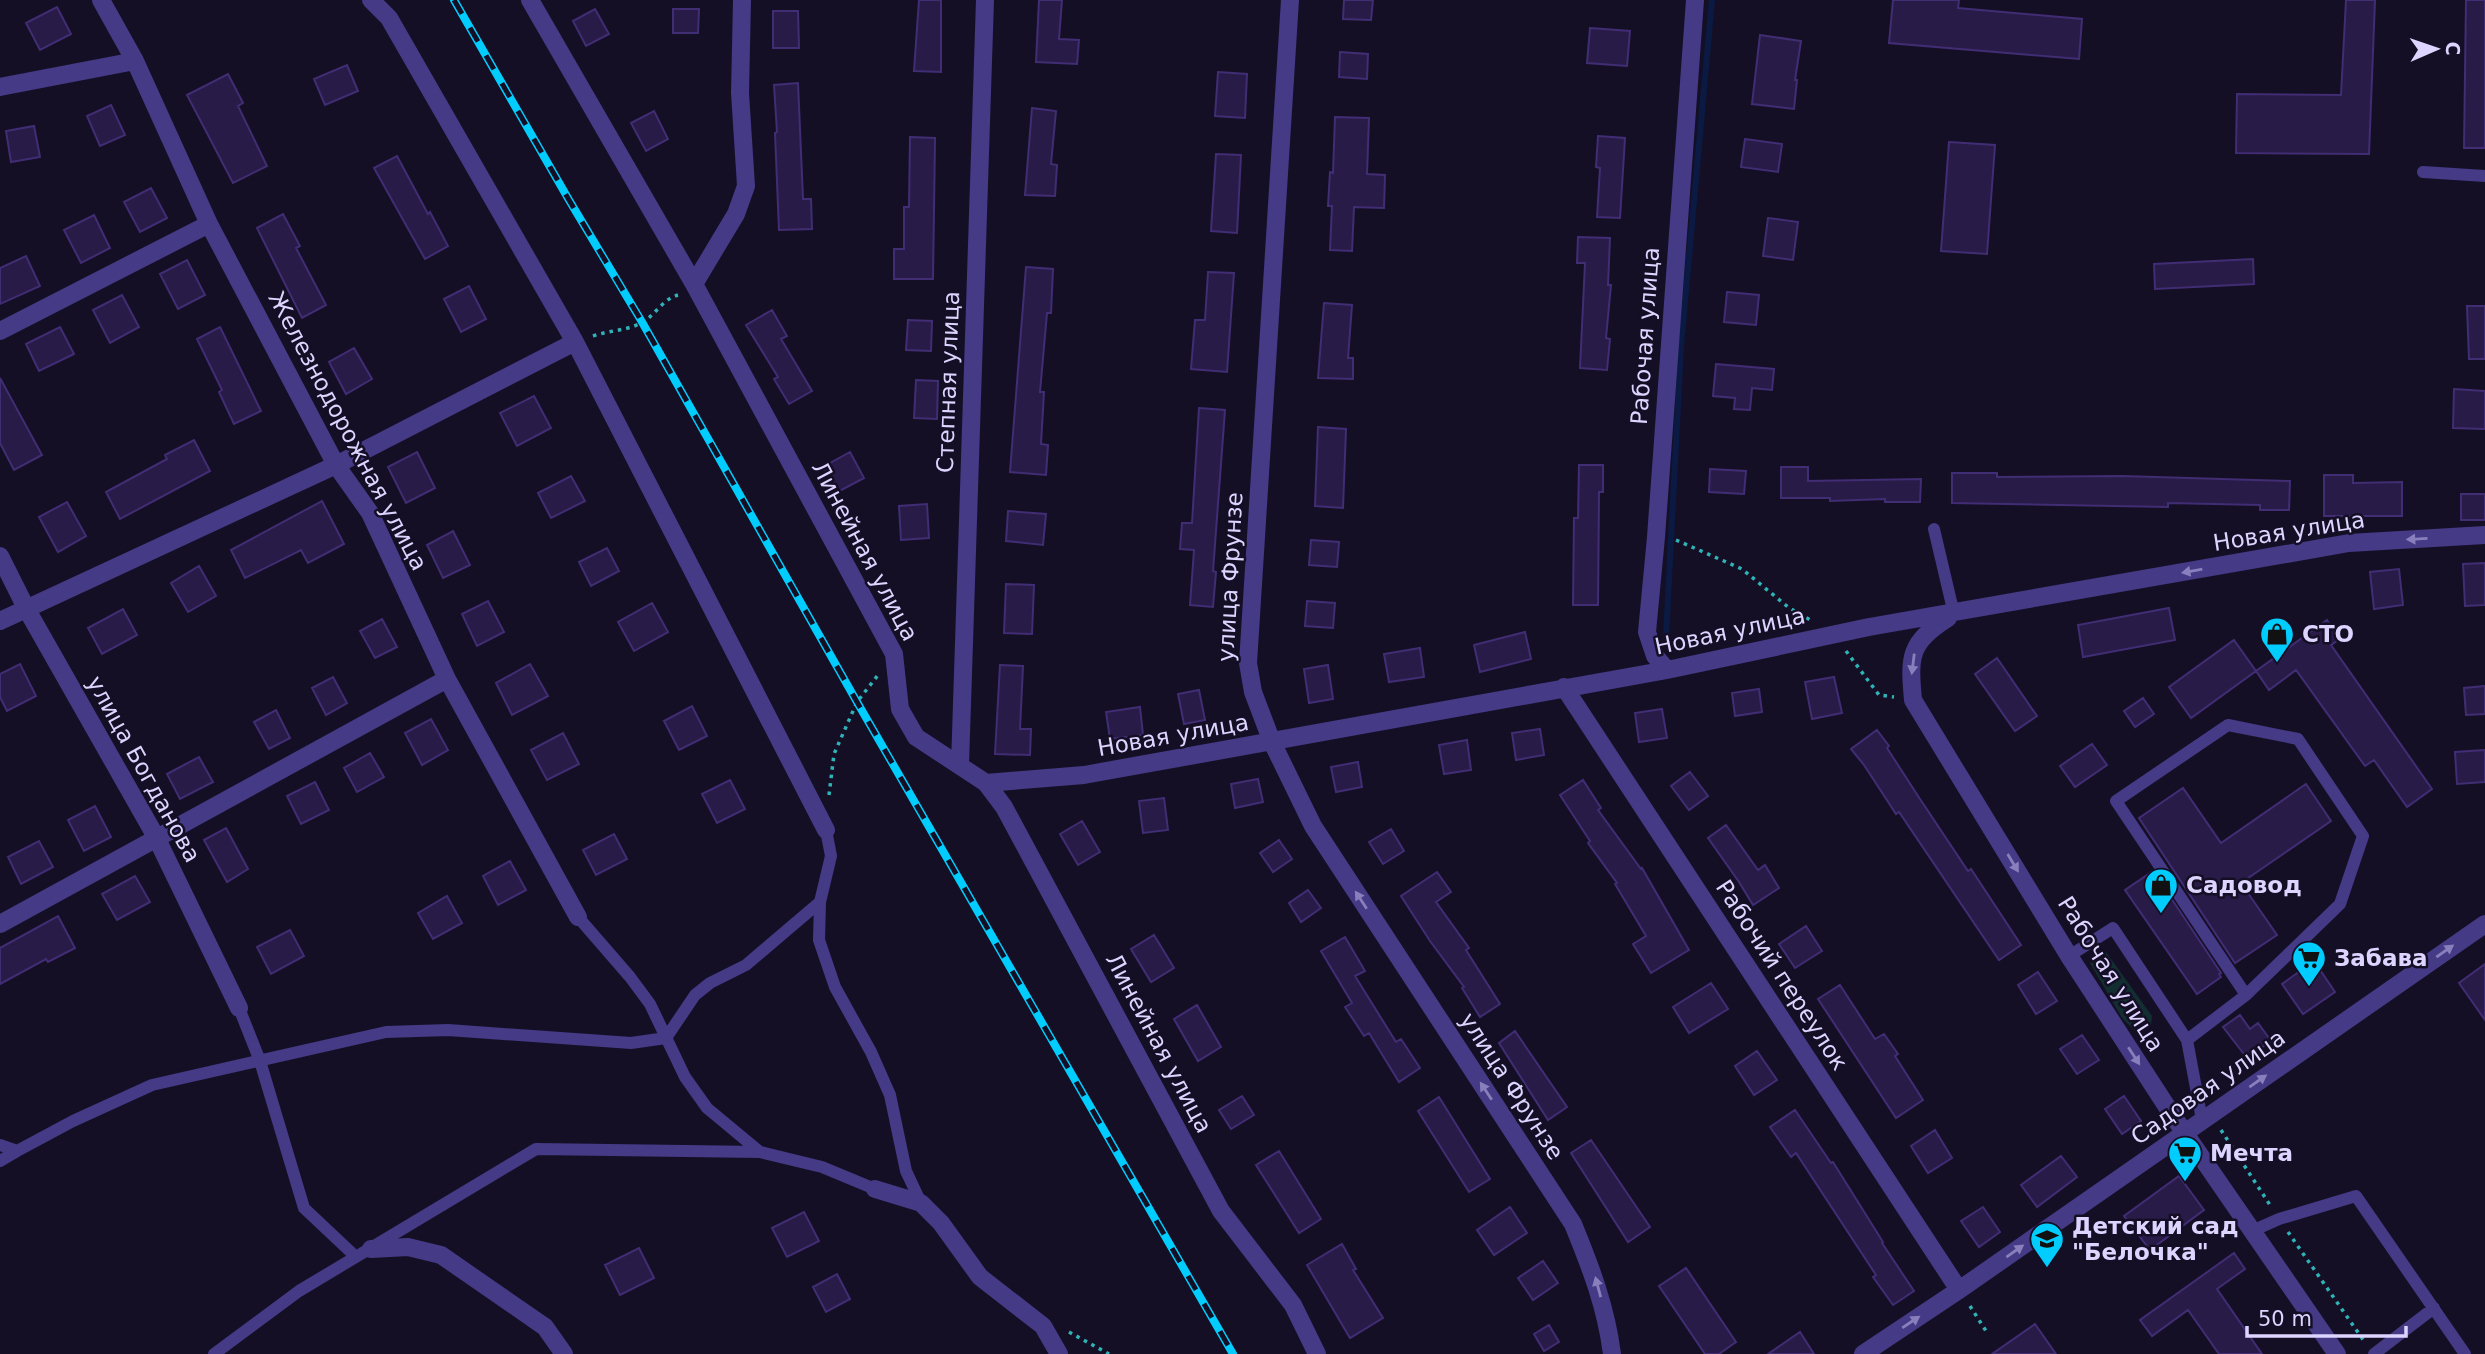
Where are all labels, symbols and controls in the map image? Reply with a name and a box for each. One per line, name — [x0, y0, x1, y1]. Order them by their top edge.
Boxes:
north arrow — [2401, 14, 2471, 84]
text: С — [2442, 41, 2464, 56]
street label: Рабочая улица — [1626, 246, 1664, 426]
street label: Железнодорожная улица — [263, 287, 433, 575]
street label: Степная улица — [932, 291, 964, 473]
street label: Линейная улица — [807, 457, 923, 645]
street label: улица Фрунзе — [1213, 492, 1247, 662]
street label: Новая улица — [2211, 506, 2367, 556]
one-way arrow — [2406, 533, 2428, 544]
one-way arrow — [2181, 566, 2203, 577]
street label: Новая улица — [1652, 602, 1808, 660]
shop icon: СТО — [2258, 615, 2296, 664]
place label: СТО — [2302, 621, 2354, 647]
one-way arrow — [1907, 653, 1918, 675]
street label: улица Богданова — [82, 671, 206, 867]
street label: Новая улица — [1095, 709, 1251, 761]
one-way arrow — [2006, 853, 2019, 872]
shop icon: Садовод — [2142, 866, 2180, 915]
place label: Садовод — [2186, 872, 2302, 898]
street label: Рабочий переулок — [1711, 875, 1853, 1075]
one-way arrow — [1355, 890, 1368, 910]
street label: Рабочая улица — [2053, 892, 2169, 1056]
supermarket icon: Забава — [2290, 939, 2328, 988]
one-way arrow — [2436, 944, 2454, 958]
place label: Забава — [2334, 945, 2428, 971]
street label: Линейная улица — [1101, 949, 1217, 1137]
street label: улица Фрунзе — [1455, 1008, 1569, 1164]
street label: Садовая улица — [2126, 1024, 2290, 1150]
one-way arrow — [2127, 1046, 2140, 1065]
one-way arrow — [2249, 1074, 2267, 1088]
one-way arrow — [1479, 1081, 1492, 1100]
supermarket icon: Мечта — [2166, 1134, 2204, 1183]
place label: Мечта — [2210, 1140, 2293, 1166]
place label: Детский сад "Белочка" — [2072, 1213, 2239, 1265]
school or university icon: Детский сад "Белочка" — [2028, 1220, 2066, 1269]
one-way arrow — [2006, 1244, 2024, 1258]
one-way arrow — [1592, 1276, 1603, 1298]
scale bar — [2247, 1294, 2406, 1338]
text: 50 m — [2258, 1307, 2312, 1331]
one-way arrow — [1902, 1315, 1920, 1329]

